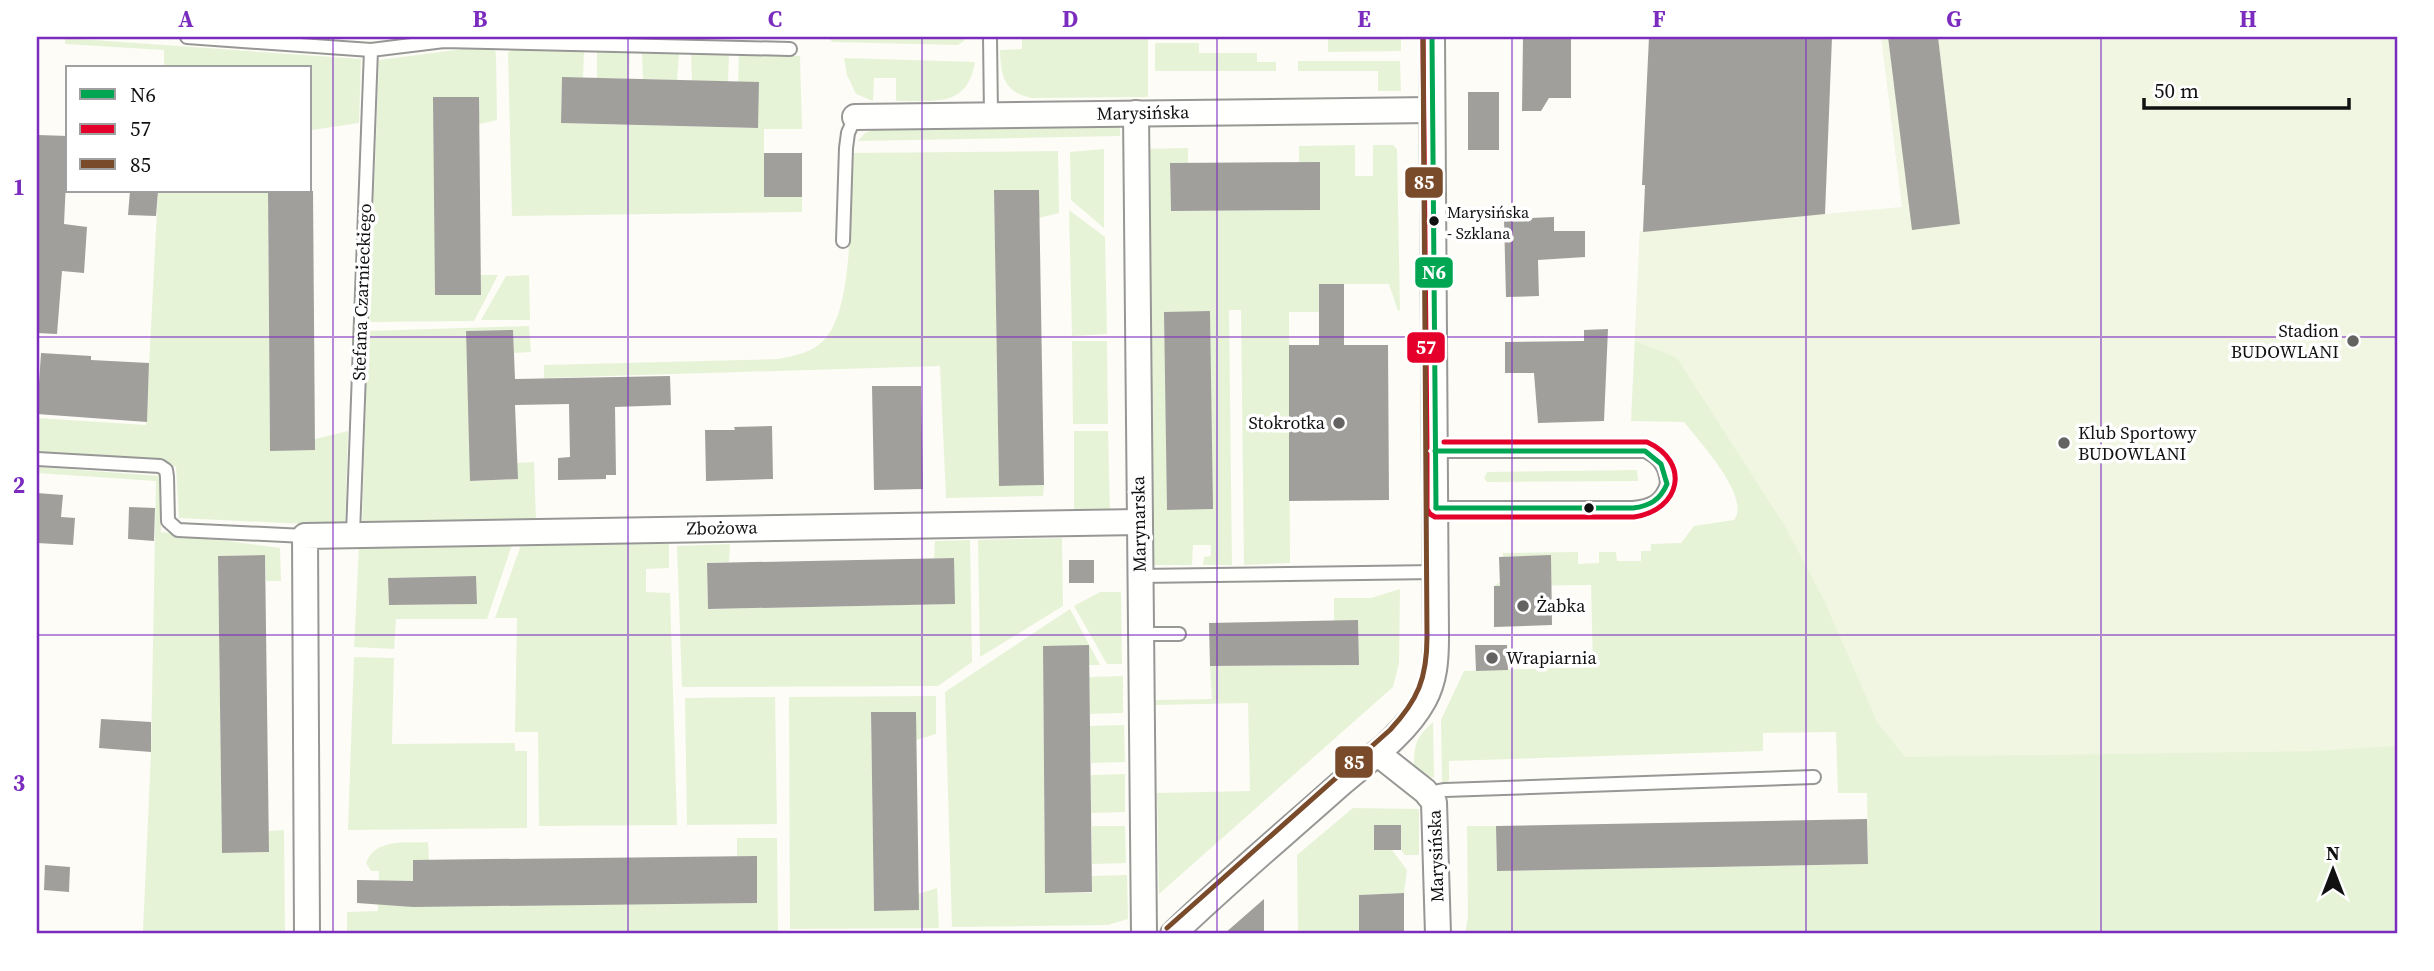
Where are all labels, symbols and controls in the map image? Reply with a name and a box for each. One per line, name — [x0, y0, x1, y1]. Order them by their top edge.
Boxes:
text: A — [178, 3, 194, 35]
text: B — [473, 3, 488, 35]
text: C — [768, 3, 782, 35]
text: D — [1062, 3, 1078, 35]
text: E — [1357, 3, 1371, 35]
text: F — [1652, 3, 1666, 35]
text: G — [1946, 3, 1962, 35]
text: H — [2239, 3, 2257, 35]
legend — [66, 66, 312, 192]
scale bar — [2144, 66, 2348, 110]
text: 50 m — [2154, 76, 2199, 105]
text: N6 — [130, 80, 156, 109]
street label: Marysińska — [1097, 99, 1190, 126]
text: 57 — [130, 114, 151, 143]
text: 85 — [130, 150, 151, 179]
line badge: 85 — [1404, 166, 1444, 199]
text: 85 — [1414, 169, 1434, 195]
text: 1 — [13, 171, 25, 203]
place label: Marysińska - Szklana — [1447, 201, 1530, 244]
street label: Stefana Czarnieckiego — [346, 203, 377, 381]
marker: Marysińska - Szklana — [1427, 214, 1441, 228]
line badge: N6 — [1414, 256, 1454, 289]
text: N6 — [1422, 259, 1446, 285]
place label: Stadion BUDOWLANI — [2231, 318, 2339, 364]
line badge: 57 — [1406, 331, 1446, 364]
marker: Stadion BUDOWLANI — [2345, 333, 2361, 349]
text: 57 — [1416, 334, 1436, 360]
place label: Stokrotka — [1249, 410, 1326, 435]
marker: Stokrotka — [1331, 415, 1347, 431]
place label: Klub Sportowy BUDOWLANI — [2078, 420, 2197, 466]
marker: Klub Sportowy BUDOWLANI — [2056, 435, 2072, 451]
text: 2 — [13, 469, 25, 501]
street label: Marynarska — [1125, 475, 1152, 572]
unlabelled marker — [1582, 501, 1596, 515]
street label: Zbożowa — [686, 514, 758, 541]
place label: Żabka — [1537, 593, 1586, 618]
marker: Żabka — [1515, 598, 1531, 614]
place label: Wrapiarnia — [1506, 645, 1597, 670]
marker: Wrapiarnia — [1484, 650, 1500, 666]
line badge: 85 — [1334, 745, 1374, 779]
text: 85 — [1344, 749, 1364, 775]
text: 3 — [13, 767, 25, 799]
street label: Marysińska — [1421, 809, 1450, 903]
north arrow — [2298, 834, 2368, 904]
text: N — [2326, 840, 2340, 866]

